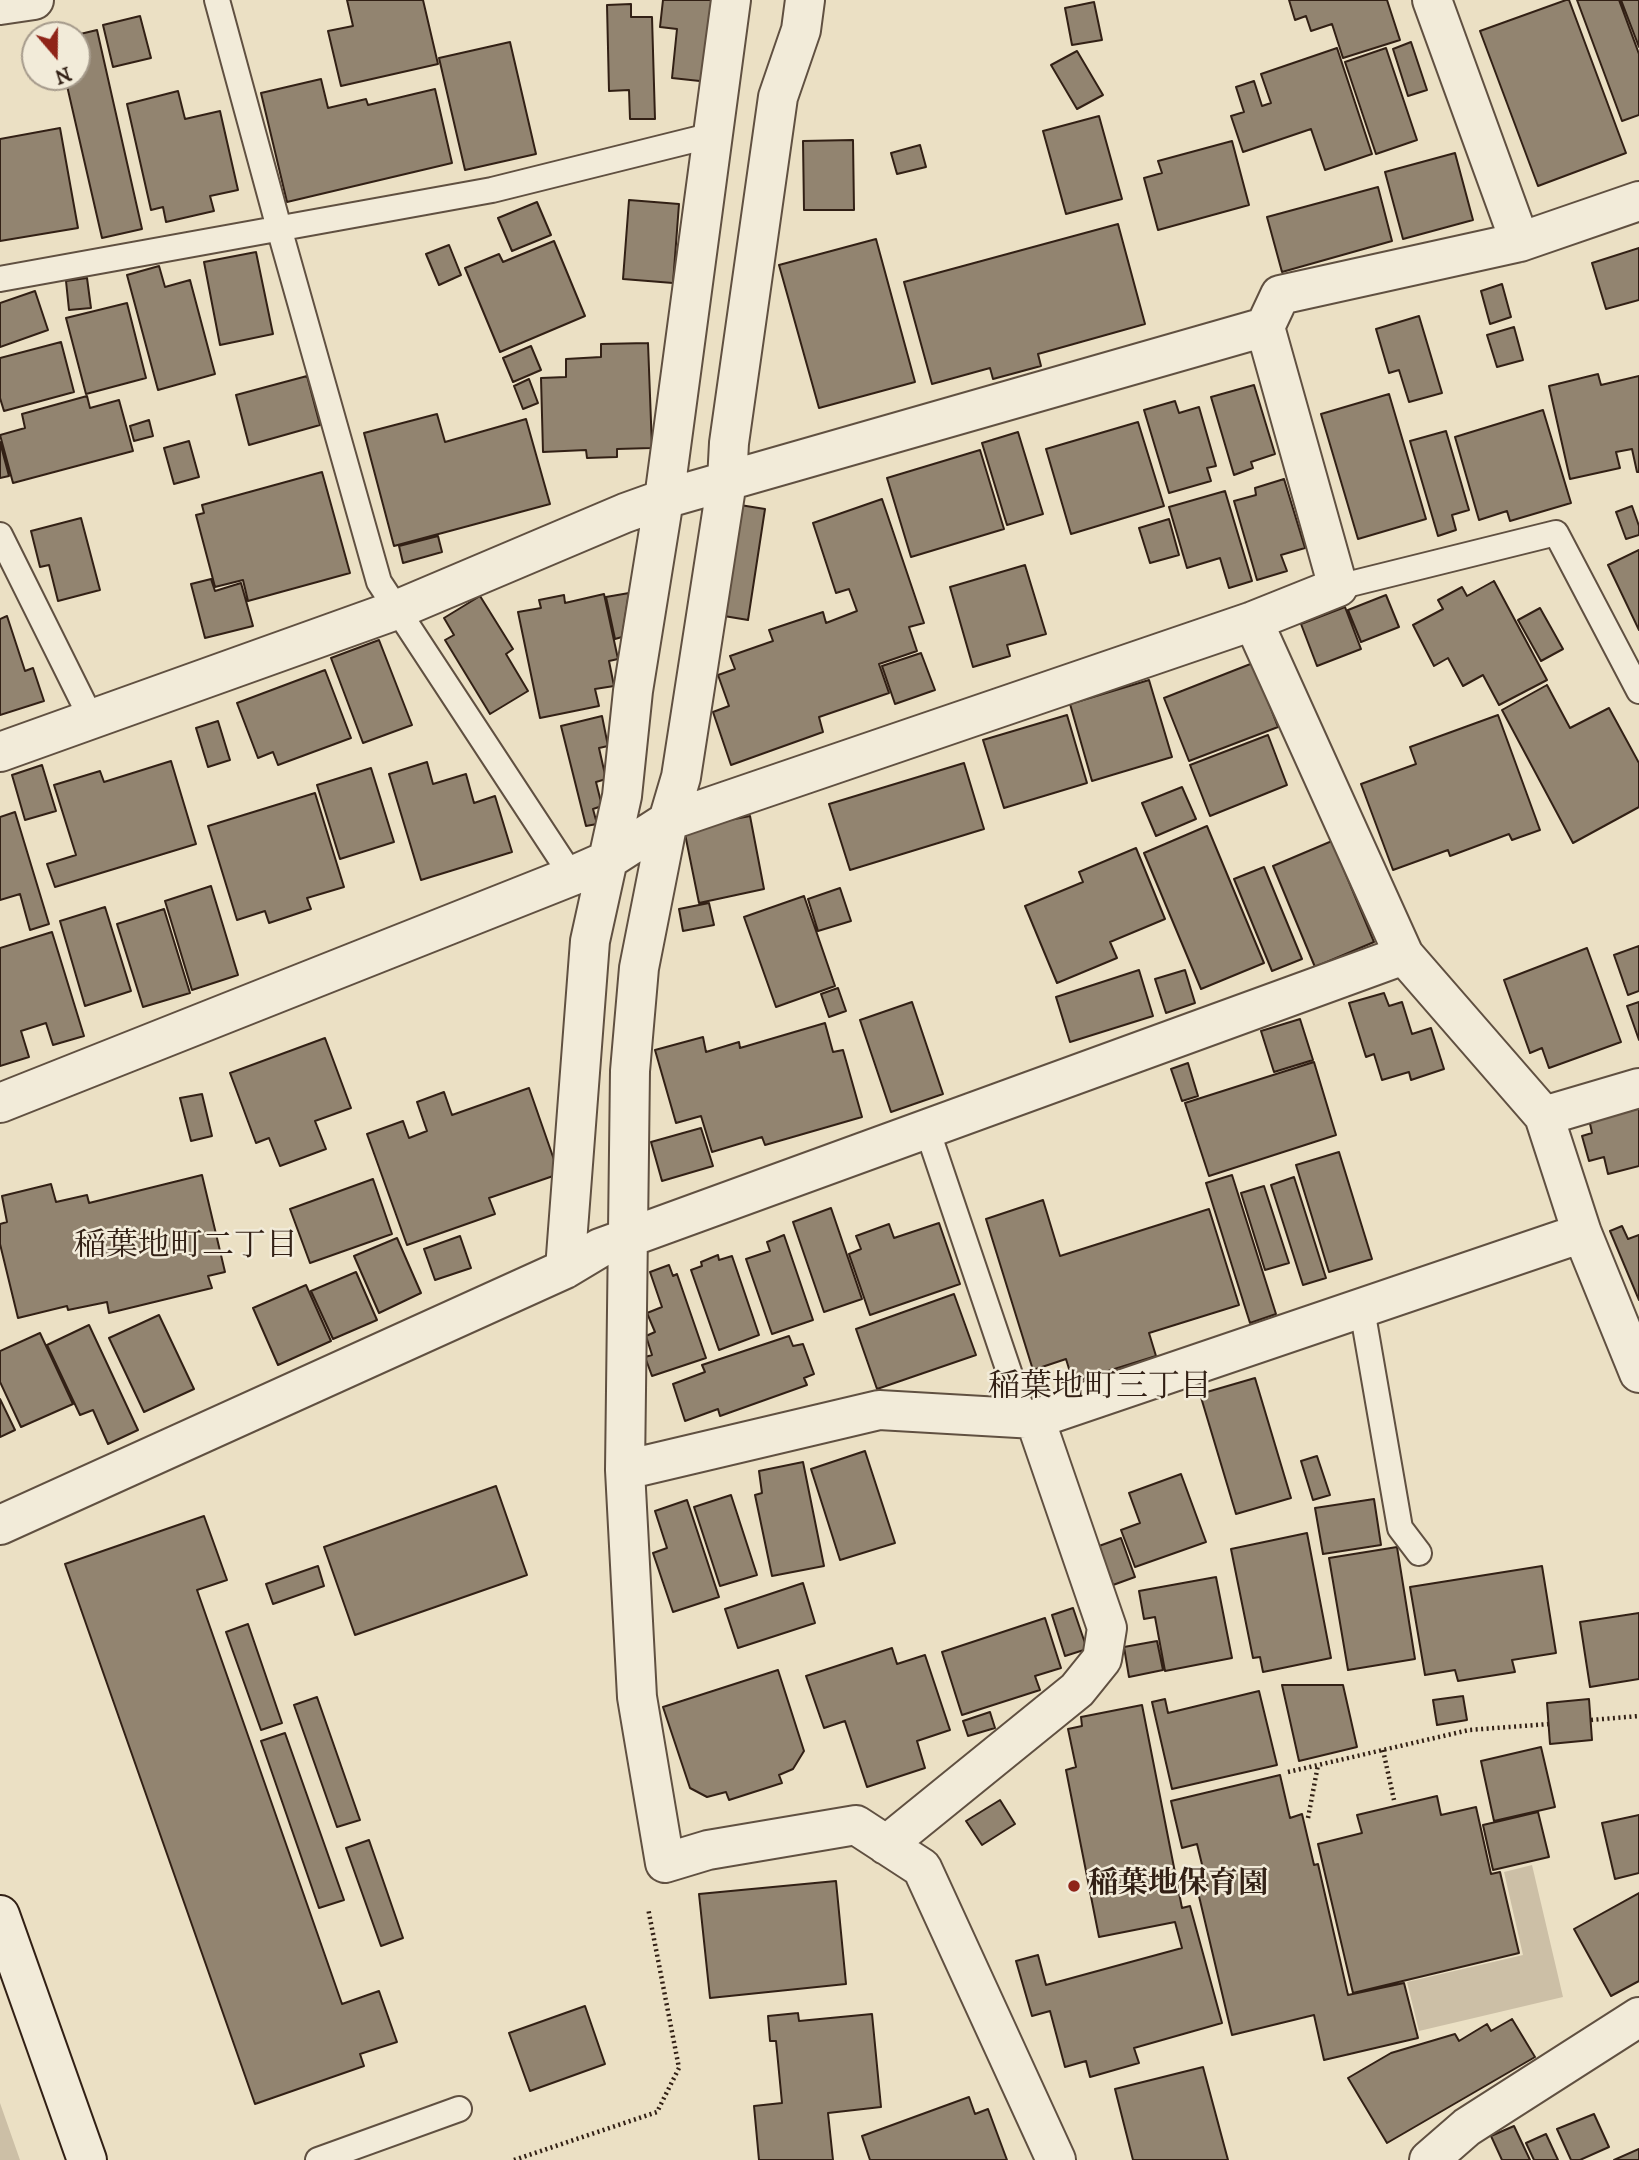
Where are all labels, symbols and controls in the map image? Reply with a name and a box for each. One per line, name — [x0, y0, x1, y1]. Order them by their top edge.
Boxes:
north arrow — [21, 21, 91, 91]
text: N — [51, 61, 74, 88]
district label: 稲葉地町二丁目 — [74, 1229, 298, 1267]
district label: 稲葉地町三丁目 — [988, 1370, 1212, 1408]
place label: 稲葉地保育園 — [1088, 1868, 1268, 1904]
marker: 稲葉地保育園 — [1066, 1878, 1082, 1894]

